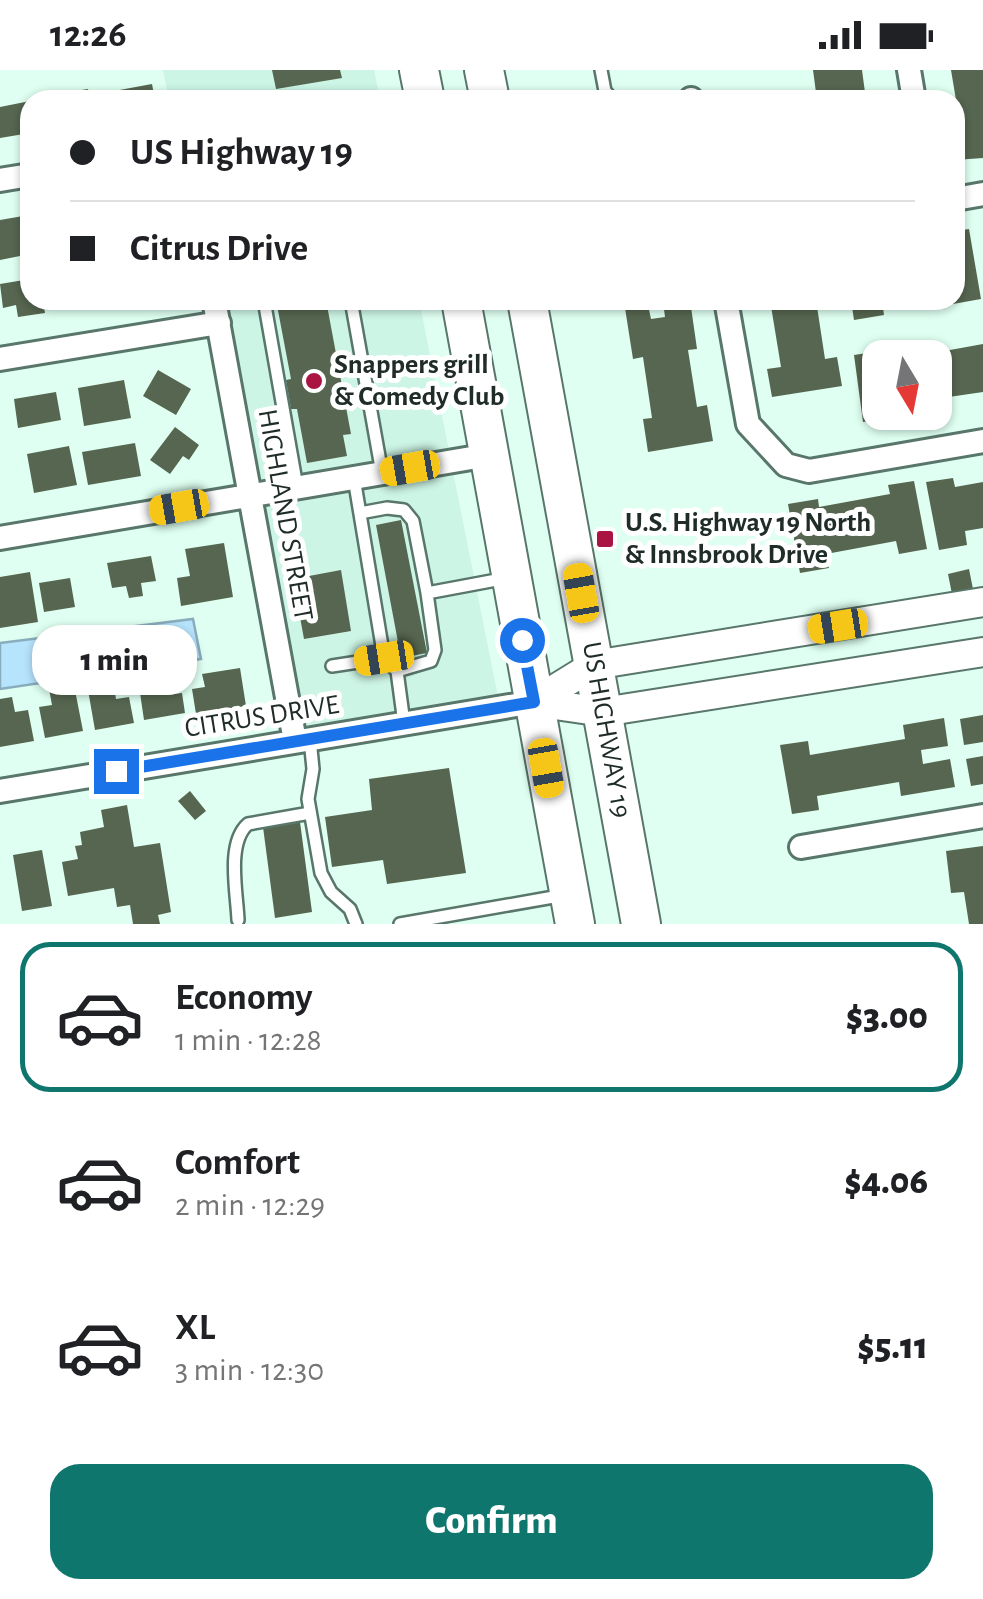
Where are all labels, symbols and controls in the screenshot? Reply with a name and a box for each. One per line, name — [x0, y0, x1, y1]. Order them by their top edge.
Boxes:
text: 12:26 — [50, 16, 127, 54]
text: US Highway 19 — [130, 134, 353, 172]
text: Citrus Drive — [130, 230, 308, 268]
north arrow — [862, 340, 952, 430]
map controls — [862, 340, 952, 430]
place label: Snappers grill & Comedy Club — [334, 351, 504, 411]
marker: Snappers grill & Comedy Club — [303, 370, 325, 392]
street label: HIGHLAND STREET — [253, 407, 317, 623]
car — [378, 448, 442, 488]
car — [147, 487, 211, 527]
place label: U.S. Highway 19 North & Innsbrook Drive — [625, 509, 871, 569]
marker: U.S. Highway 19 North & Innsbrook Drive — [594, 528, 616, 550]
car — [561, 561, 601, 625]
car — [806, 606, 870, 646]
route start — [500, 618, 545, 663]
callout: 1 min — [34, 626, 198, 696]
car — [352, 638, 416, 678]
street label: US HIGHWAY 19 — [577, 640, 635, 820]
text: 1 min — [80, 644, 149, 676]
street label: CITRUS DRIVE — [183, 691, 341, 743]
car — [526, 736, 566, 800]
route end — [94, 749, 139, 794]
icon: car — [55, 972, 145, 1062]
text: Economy — [175, 979, 313, 1017]
text: $3.00 — [846, 998, 928, 1036]
text: 1 min · 12:28 — [175, 1024, 322, 1056]
icon: car — [55, 1137, 145, 1227]
text: Comfort — [175, 1144, 300, 1182]
text: $4.06 — [844, 1163, 928, 1201]
text: 2 min · 12:29 — [175, 1189, 325, 1221]
icon: car — [55, 1302, 145, 1392]
text: XL — [175, 1309, 215, 1347]
text: $5.11 — [857, 1328, 928, 1366]
text: 3 min · 12:30 — [175, 1354, 324, 1386]
button: Confirm — [50, 1464, 933, 1579]

